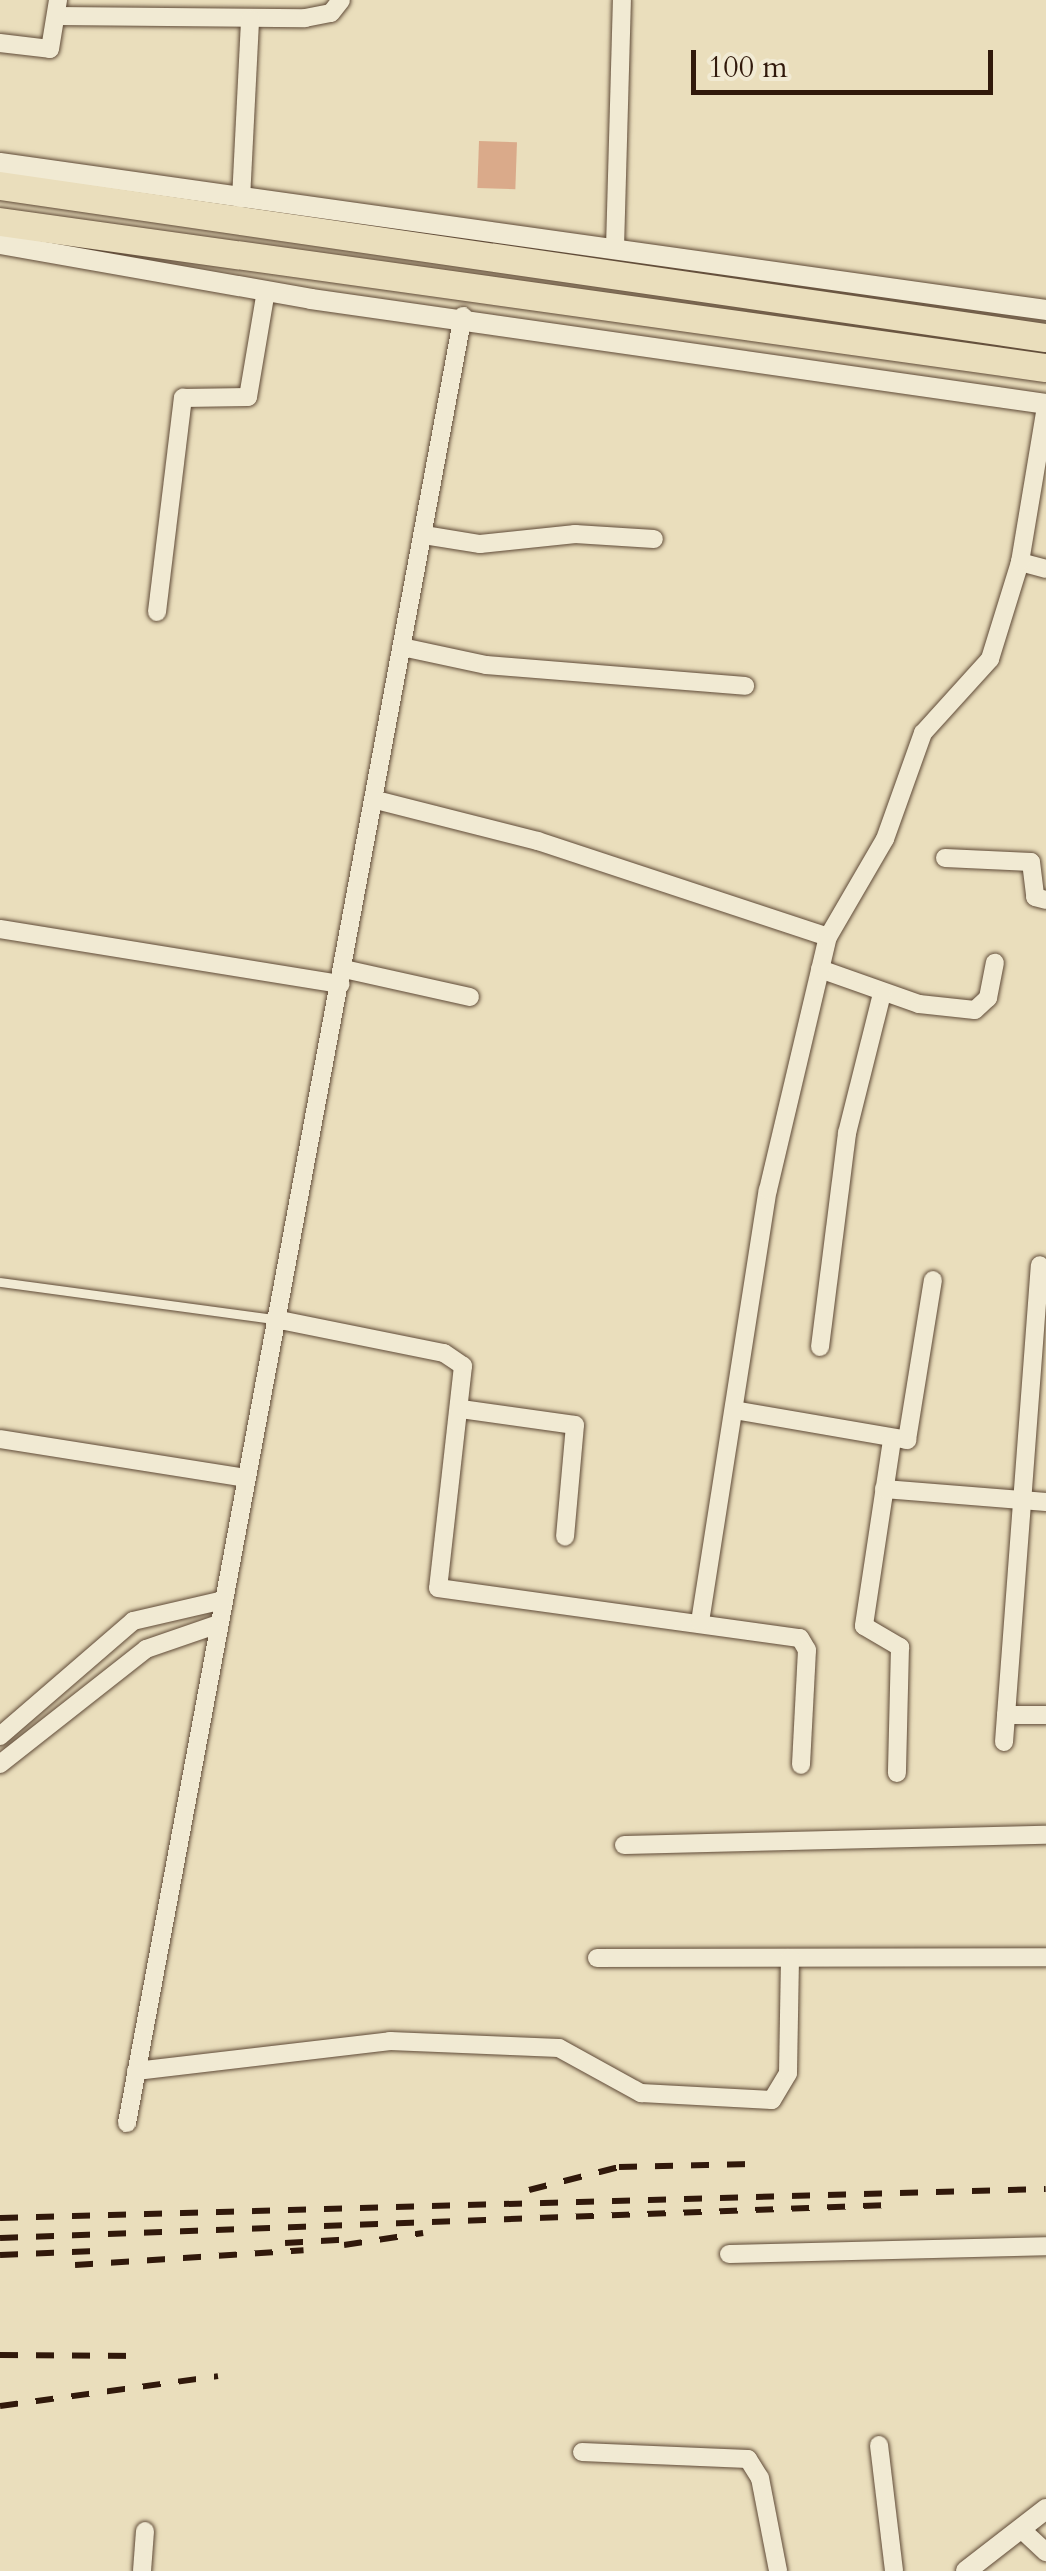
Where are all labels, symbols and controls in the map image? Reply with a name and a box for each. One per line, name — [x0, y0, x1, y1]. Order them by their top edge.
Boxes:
scale bar — [696, 30, 998, 92]
text: 100 m — [708, 47, 788, 88]

